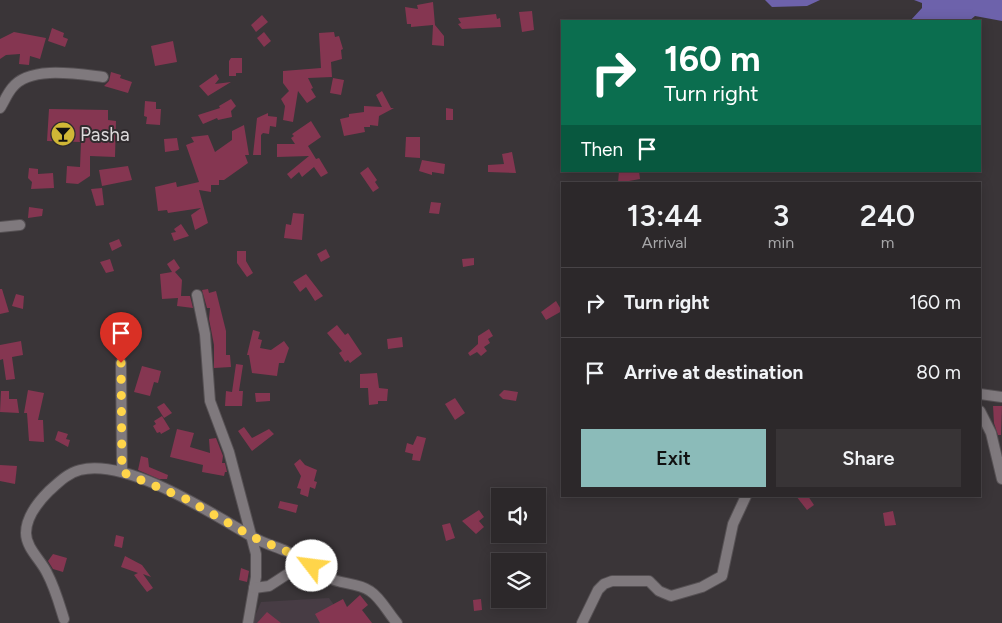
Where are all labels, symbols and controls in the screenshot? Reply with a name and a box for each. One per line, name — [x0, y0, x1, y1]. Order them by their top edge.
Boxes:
text: 160 m — [664, 38, 761, 80]
icon: right — [581, 40, 646, 105]
text: Turn right — [664, 80, 759, 107]
bar icon: Pasha — [50, 121, 76, 147]
place label: Pasha — [80, 123, 130, 146]
icon: arrive — [633, 135, 661, 163]
text: Then — [581, 138, 623, 161]
text: 13:44 — [627, 197, 702, 234]
text: 3 — [773, 197, 789, 234]
text: 240 — [860, 197, 915, 234]
text: Arrival — [642, 233, 687, 252]
text: min — [768, 233, 794, 252]
text: m — [881, 233, 894, 252]
icon: right — [581, 289, 609, 317]
text: Turn right — [624, 291, 710, 314]
text: 160 m — [909, 291, 961, 314]
pin — [100, 312, 142, 363]
icon: arrive — [107, 319, 135, 347]
icon: arrive — [581, 359, 609, 387]
text: Arrive at destination — [624, 361, 803, 384]
text: 80 m — [916, 361, 961, 384]
button: Exit — [581, 429, 766, 487]
button: Share — [776, 429, 961, 487]
map controls — [491, 488, 546, 608]
button: sound — [491, 488, 546, 543]
position arrow — [285, 539, 337, 591]
button: layers — [491, 553, 546, 608]

